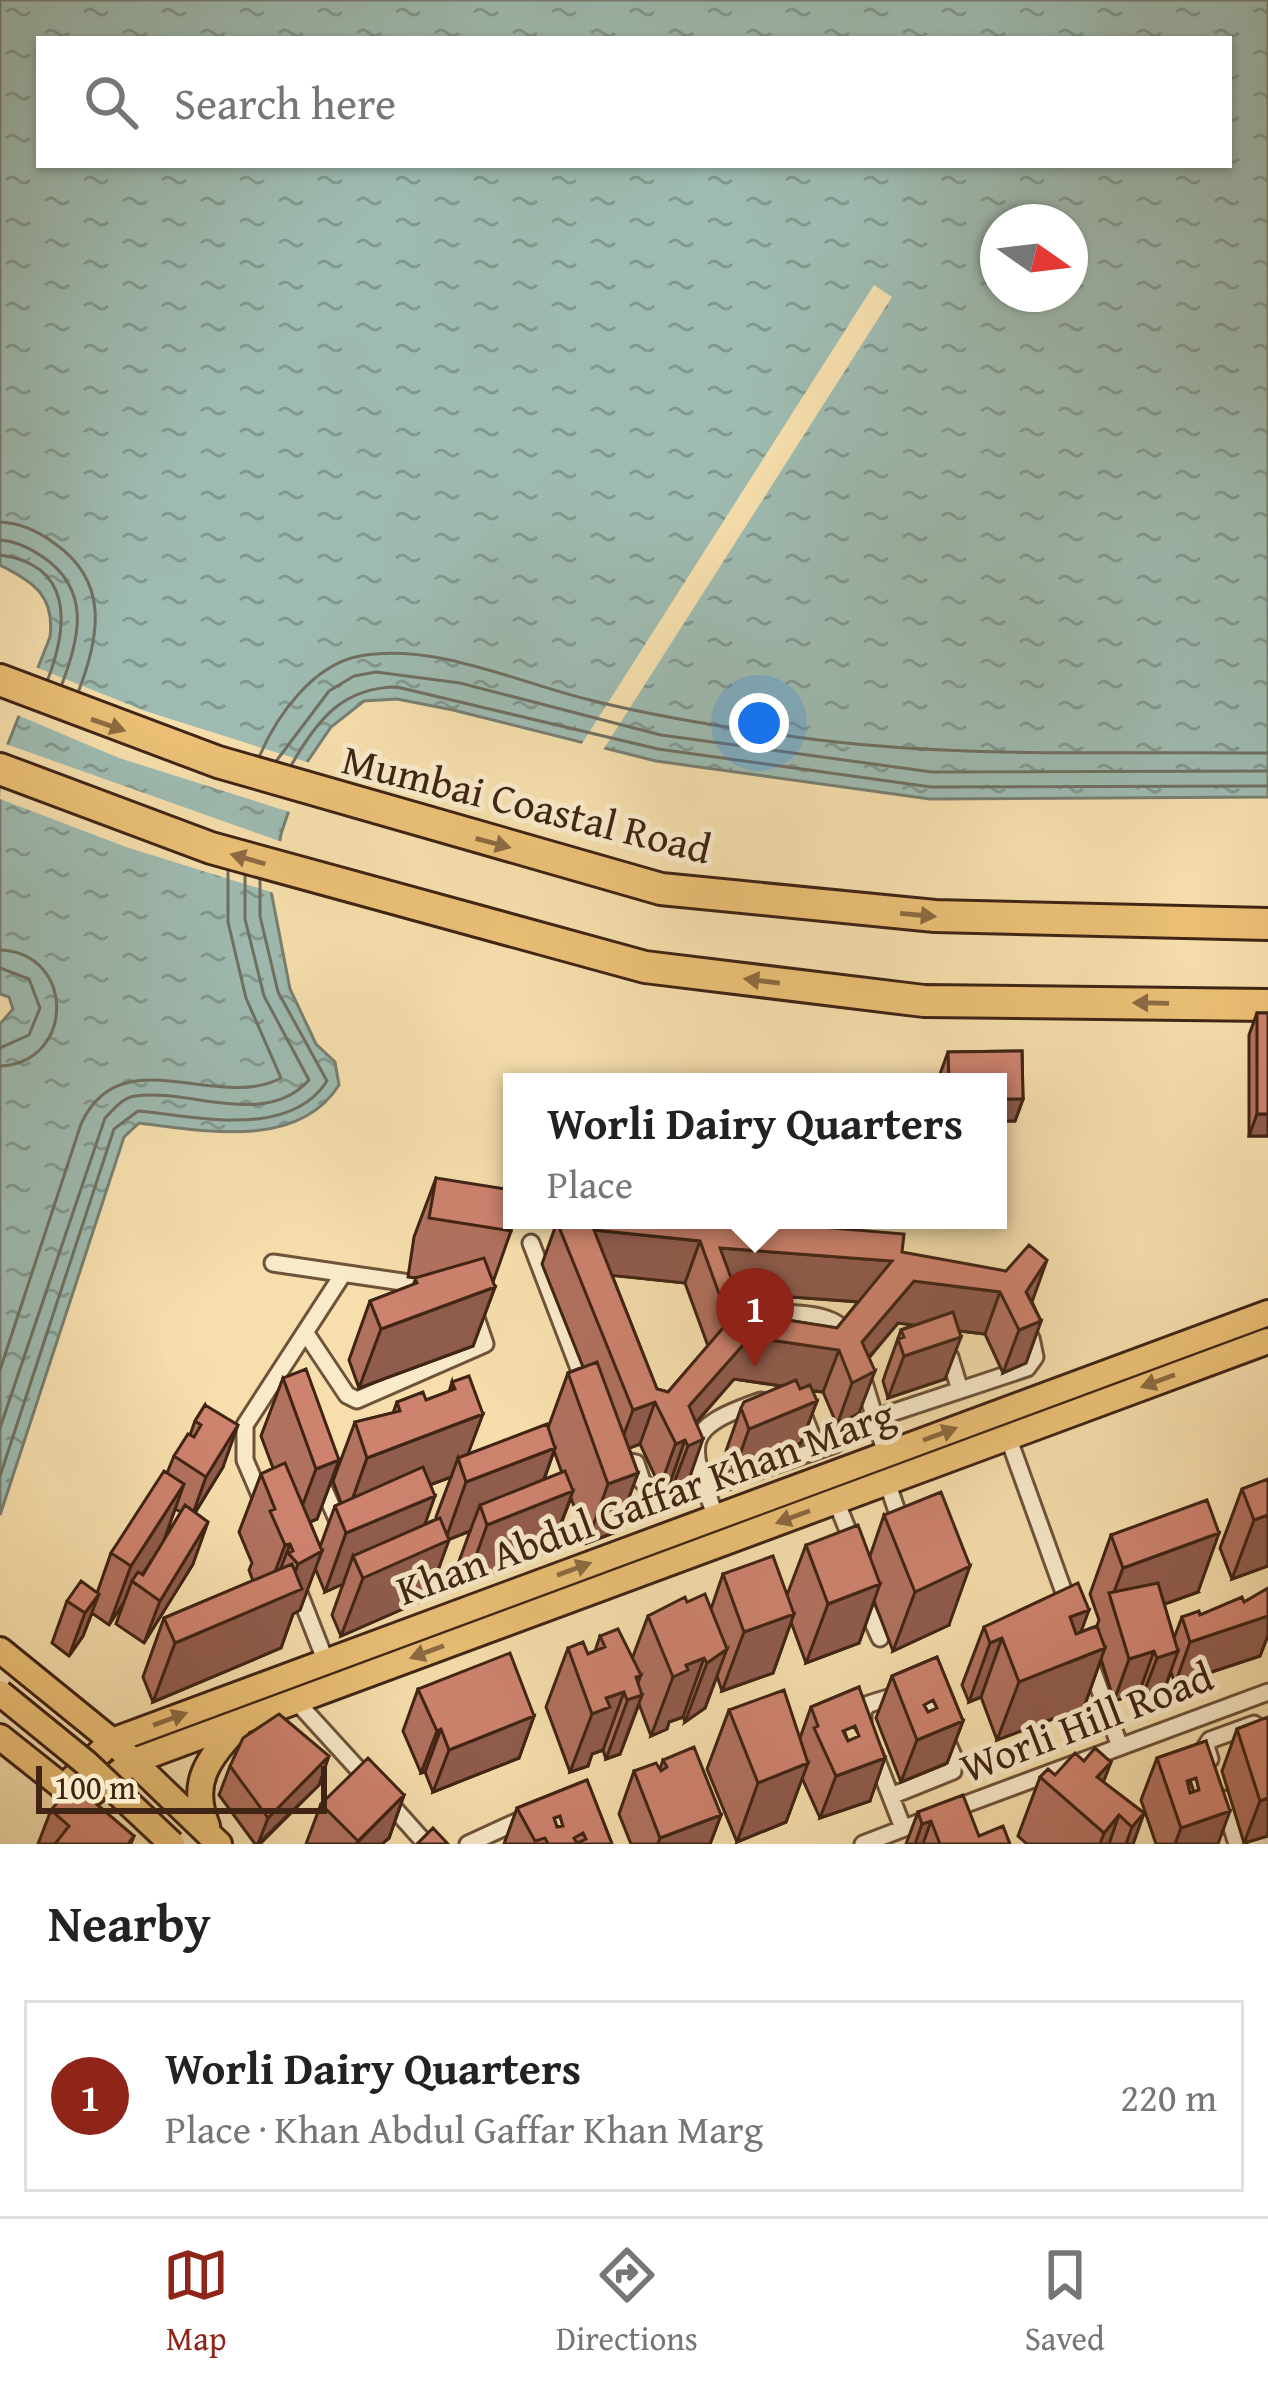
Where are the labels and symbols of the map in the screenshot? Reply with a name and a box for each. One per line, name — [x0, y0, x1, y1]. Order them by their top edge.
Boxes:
north arrow — [980, 204, 1088, 312]
your location — [729, 693, 789, 753]
one-way arrow — [90, 717, 126, 735]
street label: Mumbai Coastal Road — [336, 728, 719, 879]
one-way arrow — [475, 835, 512, 854]
one-way arrow — [229, 849, 266, 867]
one-way arrow — [900, 905, 937, 924]
one-way arrow — [743, 971, 780, 990]
one-way arrow — [1131, 994, 1169, 1013]
pin: 1 — [716, 1268, 794, 1367]
one-way arrow — [1140, 1373, 1176, 1391]
street label: Khan Abdul Gaffar Khan Marg — [387, 1382, 903, 1620]
one-way arrow — [923, 1423, 959, 1442]
one-way arrow — [774, 1508, 810, 1527]
one-way arrow — [557, 1559, 593, 1577]
one-way arrow — [409, 1644, 445, 1663]
street label: Worli Hill Road — [951, 1645, 1222, 1797]
one-way arrow — [153, 1709, 189, 1727]
scale bar — [36, 1760, 327, 1813]

